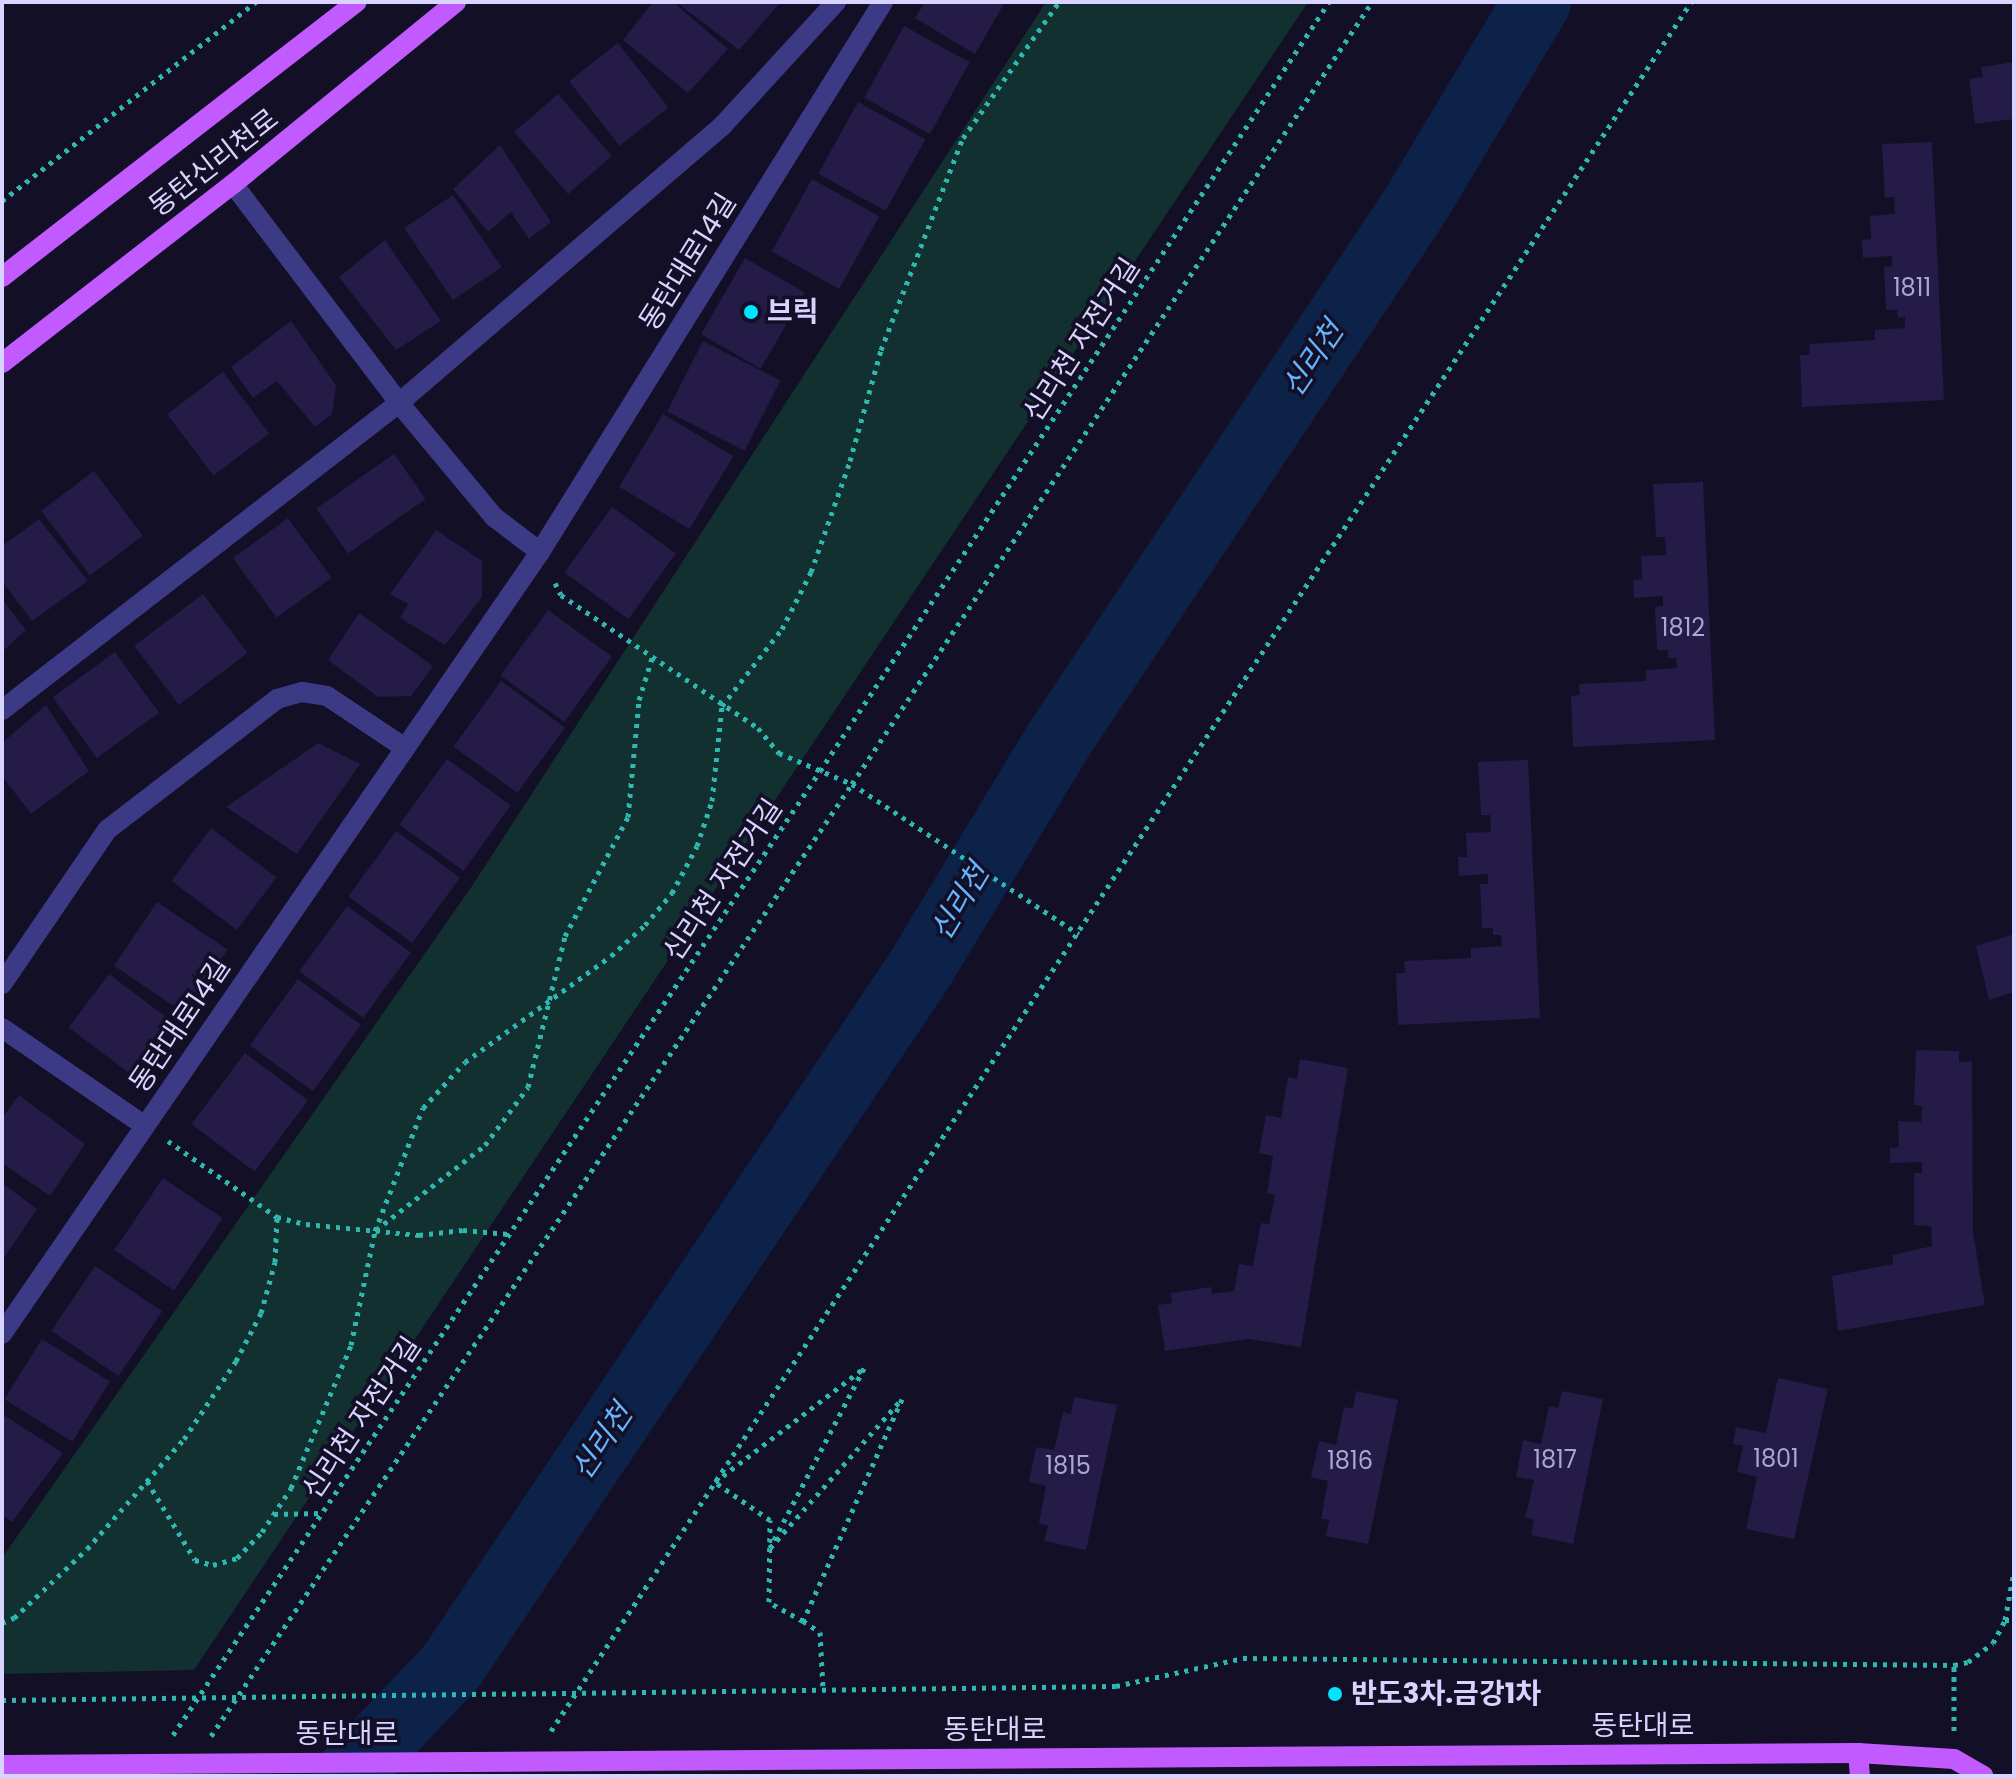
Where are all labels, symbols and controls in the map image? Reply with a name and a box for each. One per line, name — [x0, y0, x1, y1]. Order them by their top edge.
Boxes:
street label: 동탄신리천로 — [143, 102, 285, 224]
street label: 동탄대로14길 — [633, 187, 743, 337]
street label: 신리천 자전거길 — [1017, 252, 1147, 428]
house number: 1811 — [1893, 274, 1931, 302]
place label: 브릭 — [767, 295, 819, 329]
marker: 브릭 — [742, 303, 760, 321]
water label: 신리천 — [1275, 315, 1351, 403]
house number: 1812 — [1661, 614, 1705, 642]
street label: 신리천 자전거길 — [657, 793, 789, 967]
water label: 신리천 — [923, 857, 997, 947]
street label: 동탄대로14길 — [123, 951, 237, 1099]
street label: 신리천 자전거길 — [296, 1331, 428, 1505]
water label: 신리천 — [564, 1398, 640, 1486]
house number: 1801 — [1753, 1445, 1799, 1473]
house number: 1817 — [1533, 1446, 1577, 1474]
house number: 1816 — [1327, 1447, 1373, 1475]
house number: 1815 — [1045, 1452, 1091, 1480]
place label: 반도3차.금강1차 — [1351, 1677, 1541, 1711]
marker: 반도3차.금강1차 — [1326, 1685, 1344, 1703]
street label: 동탄대로 — [1591, 1709, 1695, 1743]
street label: 동탄대로 — [943, 1713, 1047, 1747]
street label: 동탄대로 — [295, 1717, 399, 1751]

